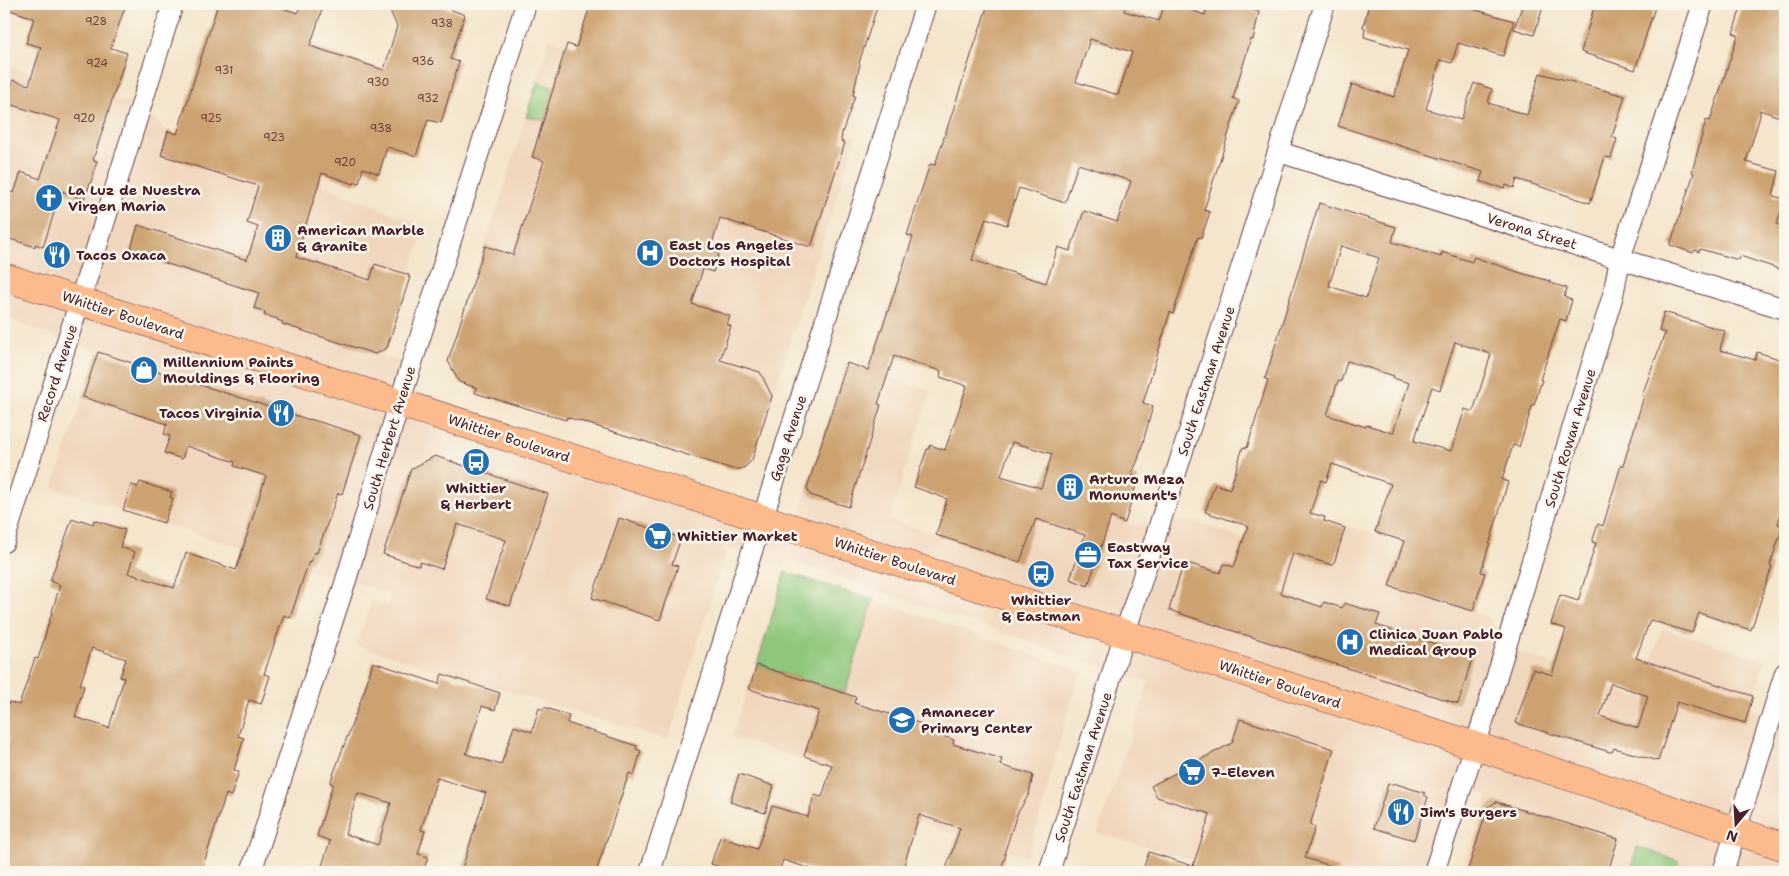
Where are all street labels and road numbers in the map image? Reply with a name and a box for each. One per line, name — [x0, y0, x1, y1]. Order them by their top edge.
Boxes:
street label: Verona Street — [1485, 209, 1579, 253]
street label: Whittier Boulevard — [60, 287, 186, 343]
street label: South Eastman Avenue — [1173, 304, 1239, 458]
street label: Record Avenue — [33, 322, 81, 424]
street label: South Herbert Avenue — [358, 364, 420, 512]
street label: South Rowan Avenue — [1540, 366, 1600, 510]
street label: Gage Avenue — [766, 393, 810, 483]
street label: Whittier Boulevard — [446, 410, 572, 466]
street label: Whittier Boulevard — [832, 533, 958, 589]
street label: Whittier Boulevard — [1217, 656, 1343, 712]
street label: South Eastman Avenue — [1050, 690, 1116, 844]

